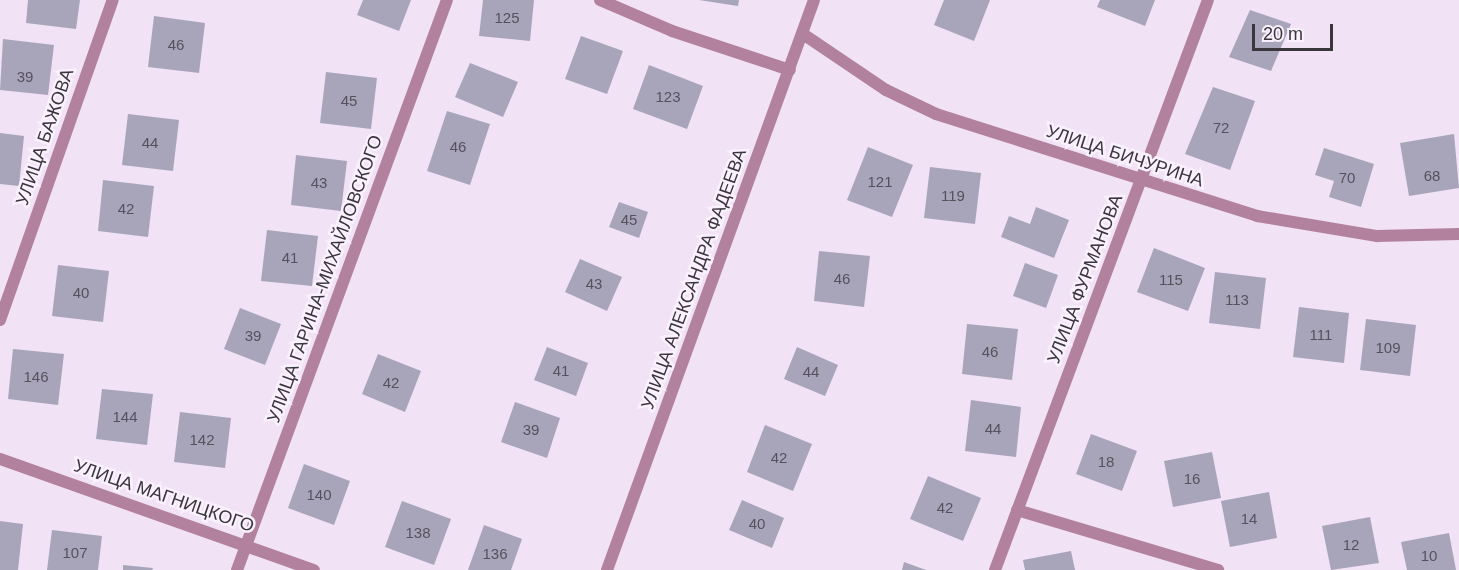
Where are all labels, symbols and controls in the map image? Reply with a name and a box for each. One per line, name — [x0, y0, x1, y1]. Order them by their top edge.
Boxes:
house number: 125 — [494, 9, 520, 27]
scale bar — [1255, 12, 1336, 50]
text: 20 m — [1263, 24, 1303, 44]
house number: 46 — [168, 36, 184, 54]
street label: УЛИЦА БАЖОВА — [12, 66, 78, 208]
house number: 39 — [17, 68, 33, 86]
house number: 123 — [655, 88, 681, 106]
house number: 45 — [341, 92, 357, 110]
house number: 72 — [1213, 119, 1229, 137]
street label: УЛИЦА БИЧУРИНА — [1044, 120, 1206, 192]
street label: УЛИЦА ГАРИНА-МИХАЙЛОВСКОГО — [263, 132, 387, 426]
house number: 44 — [142, 134, 158, 152]
house number: 46 — [450, 138, 466, 156]
street label: УЛИЦА АЛЕКСАНДРА ФАДЕЕВА — [637, 146, 751, 412]
house number: 68 — [1424, 167, 1440, 185]
house number: 70 — [1339, 169, 1355, 187]
house number: 121 — [867, 173, 893, 191]
house number: 43 — [311, 174, 327, 192]
house number: 119 — [941, 187, 965, 205]
street label: УЛИЦА ФУРМАНОВА — [1043, 191, 1127, 367]
house number: 42 — [118, 200, 134, 218]
house number: 45 — [621, 211, 637, 229]
house number: 41 — [282, 249, 298, 267]
house number: 46 — [834, 270, 850, 288]
house number: 115 — [1159, 271, 1183, 289]
house number: 43 — [586, 275, 602, 293]
house number: 40 — [73, 284, 89, 302]
house number: 113 — [1225, 291, 1249, 309]
house number: 111 — [1310, 326, 1332, 344]
house number: 39 — [245, 327, 261, 345]
house number: 109 — [1375, 339, 1401, 357]
house number: 46 — [982, 343, 998, 361]
house number: 41 — [553, 362, 569, 380]
house number: 44 — [803, 363, 819, 381]
house number: 146 — [23, 368, 49, 386]
house number: 42 — [383, 374, 399, 392]
house number: 144 — [112, 408, 138, 426]
house number: 44 — [985, 420, 1001, 438]
house number: 39 — [523, 421, 539, 439]
house number: 142 — [189, 431, 215, 449]
house number: 42 — [771, 449, 787, 467]
house number: 18 — [1098, 453, 1114, 471]
street label: УЛИЦА МАГНИЦКОГО — [71, 455, 257, 537]
house number: 16 — [1184, 470, 1200, 488]
house number: 140 — [306, 486, 332, 504]
house number: 42 — [937, 499, 953, 517]
house number: 14 — [1241, 510, 1257, 528]
house number: 40 — [749, 515, 765, 533]
house number: 138 — [405, 524, 431, 542]
house number: 12 — [1343, 536, 1359, 554]
house number: 107 — [62, 544, 88, 562]
house number: 136 — [482, 545, 508, 563]
house number: 10 — [1421, 547, 1437, 565]

